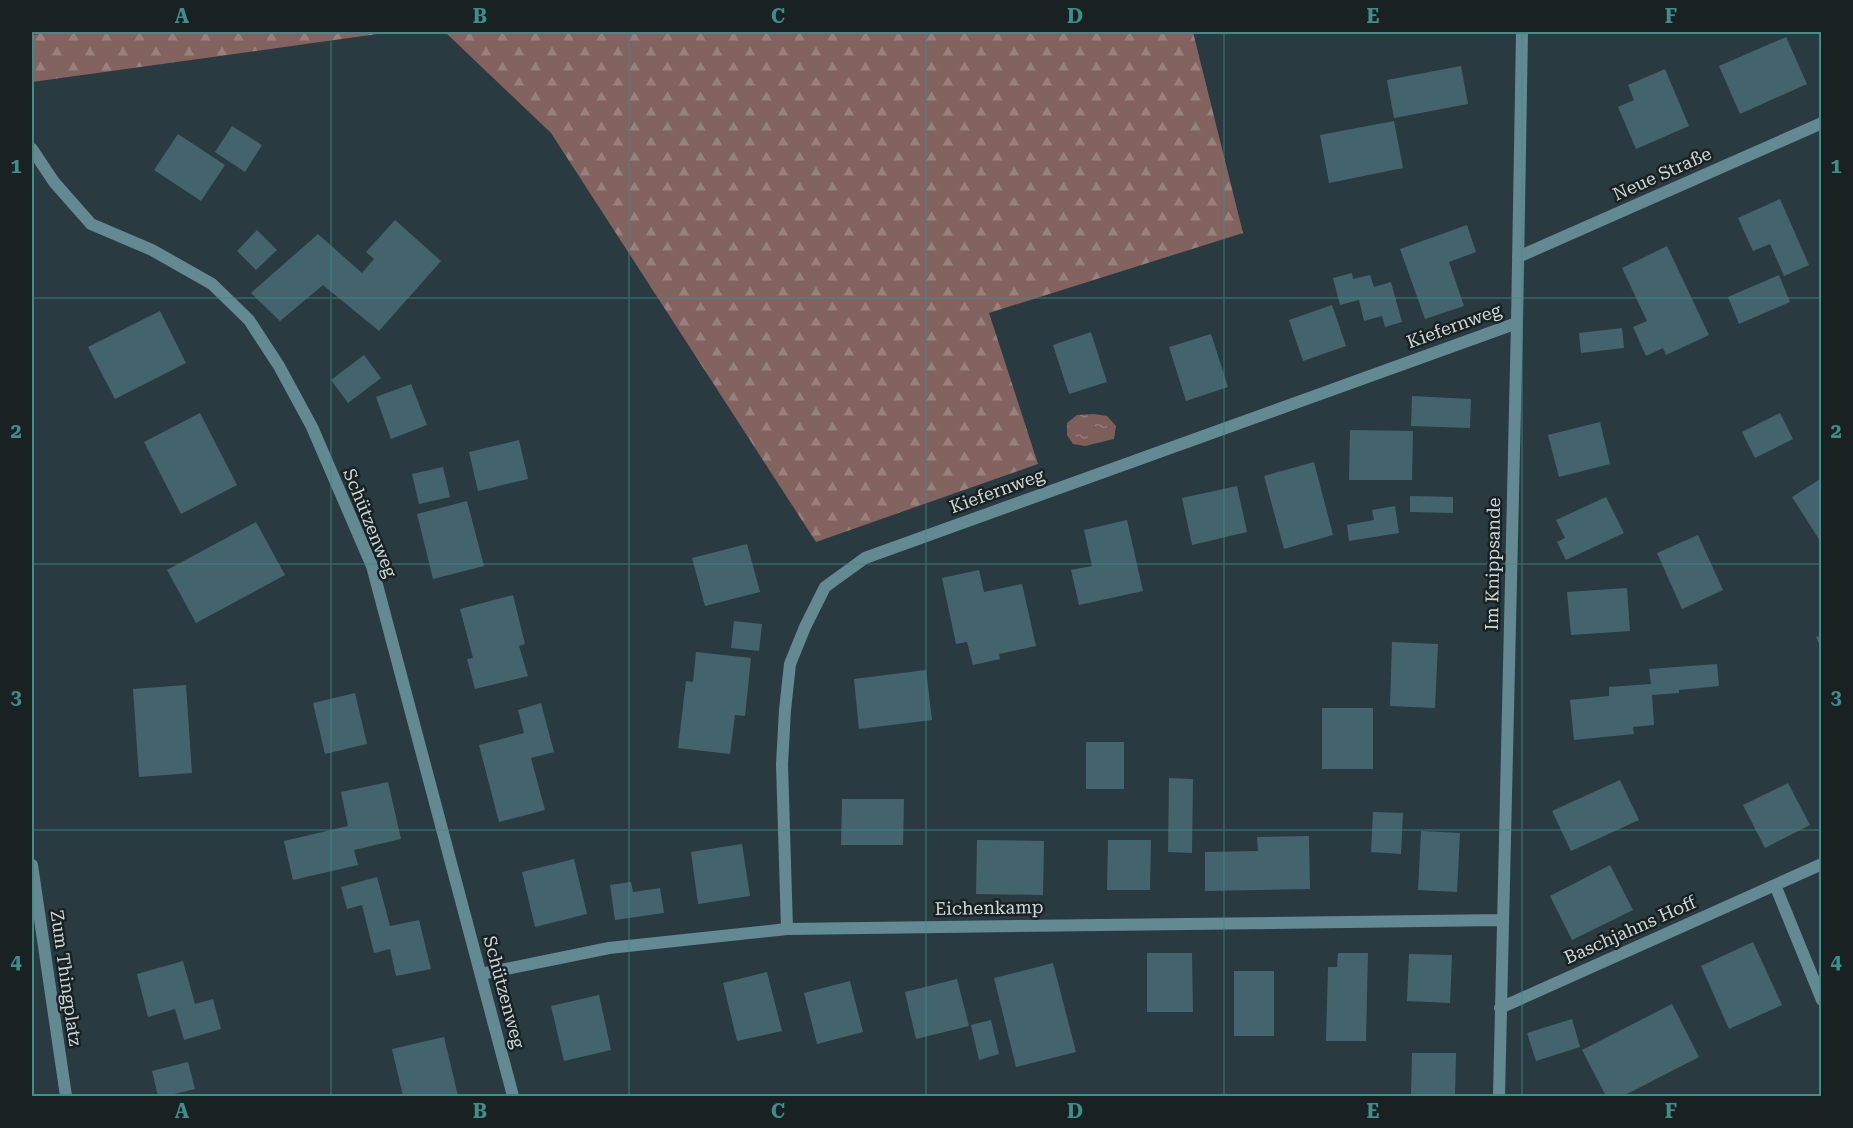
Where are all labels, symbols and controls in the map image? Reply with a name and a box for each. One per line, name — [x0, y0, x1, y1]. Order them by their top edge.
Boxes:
text: A — [175, 4, 190, 28]
text: B — [473, 4, 487, 28]
text: C — [771, 4, 785, 28]
text: D — [1067, 4, 1083, 28]
text: E — [1367, 4, 1380, 28]
text: F — [1665, 4, 1677, 28]
street label: Neue Straße — [1609, 142, 1714, 205]
text: 1 — [10, 154, 22, 178]
text: 1 — [1830, 154, 1842, 178]
street label: Kiefernweg — [1404, 298, 1505, 352]
text: 2 — [10, 419, 22, 443]
text: 2 — [1830, 419, 1842, 443]
street label: Kiefernweg — [947, 463, 1048, 517]
street label: Schützenweg — [339, 465, 402, 581]
street label: Im Knippsande — [1481, 497, 1504, 631]
text: 3 — [10, 685, 22, 709]
text: 3 — [1830, 685, 1842, 709]
street label: Baschjahns Hoff — [1561, 891, 1700, 968]
street label: Eichenkamp — [934, 896, 1044, 919]
street label: Zum Thingplatz — [47, 909, 86, 1048]
street label: Schützenweg — [479, 933, 530, 1051]
text: 4 — [10, 950, 22, 974]
text: 4 — [1830, 950, 1842, 974]
text: A — [175, 1099, 190, 1123]
text: B — [473, 1099, 487, 1123]
text: C — [771, 1099, 785, 1123]
text: D — [1067, 1099, 1083, 1123]
text: E — [1367, 1099, 1380, 1123]
text: F — [1665, 1099, 1677, 1123]

